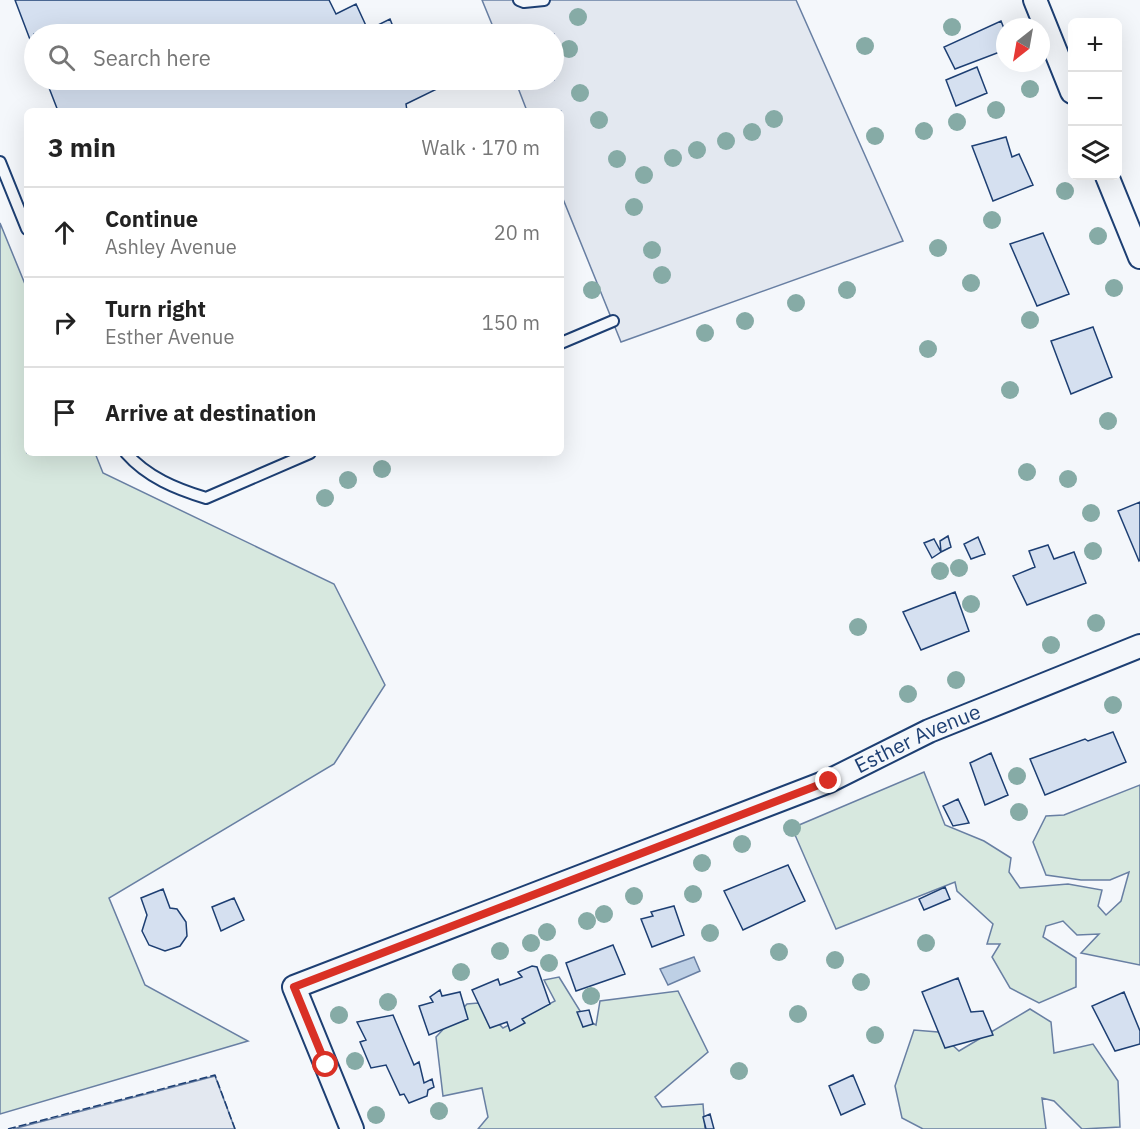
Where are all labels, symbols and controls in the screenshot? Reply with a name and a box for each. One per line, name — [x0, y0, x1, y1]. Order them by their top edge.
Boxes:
north arrow — [996, 18, 1050, 72]
map controls — [1068, 18, 1122, 180]
button: + — [1068, 18, 1122, 72]
search box — [24, 24, 564, 90]
icon: search — [45, 41, 78, 74]
text: Search here — [93, 43, 211, 72]
button: − — [1068, 72, 1122, 126]
button: layers — [1068, 126, 1122, 180]
text: 3 min — [48, 130, 116, 164]
text: Walk · 170 m — [422, 134, 540, 161]
text: Continue — [105, 204, 198, 233]
icon: ahead — [48, 216, 81, 249]
text: 20 m — [494, 219, 540, 246]
text: Ashley Avenue — [105, 233, 237, 260]
text: Turn right — [105, 294, 206, 323]
icon: right — [48, 306, 81, 339]
text: 150 m — [482, 309, 540, 336]
text: Esther Avenue — [105, 323, 234, 350]
icon: arrive — [48, 396, 81, 429]
text: Arrive at destination — [105, 398, 316, 427]
street label: Esther Avenue — [849, 697, 984, 779]
route end — [815, 767, 841, 793]
route start — [312, 1051, 338, 1077]

